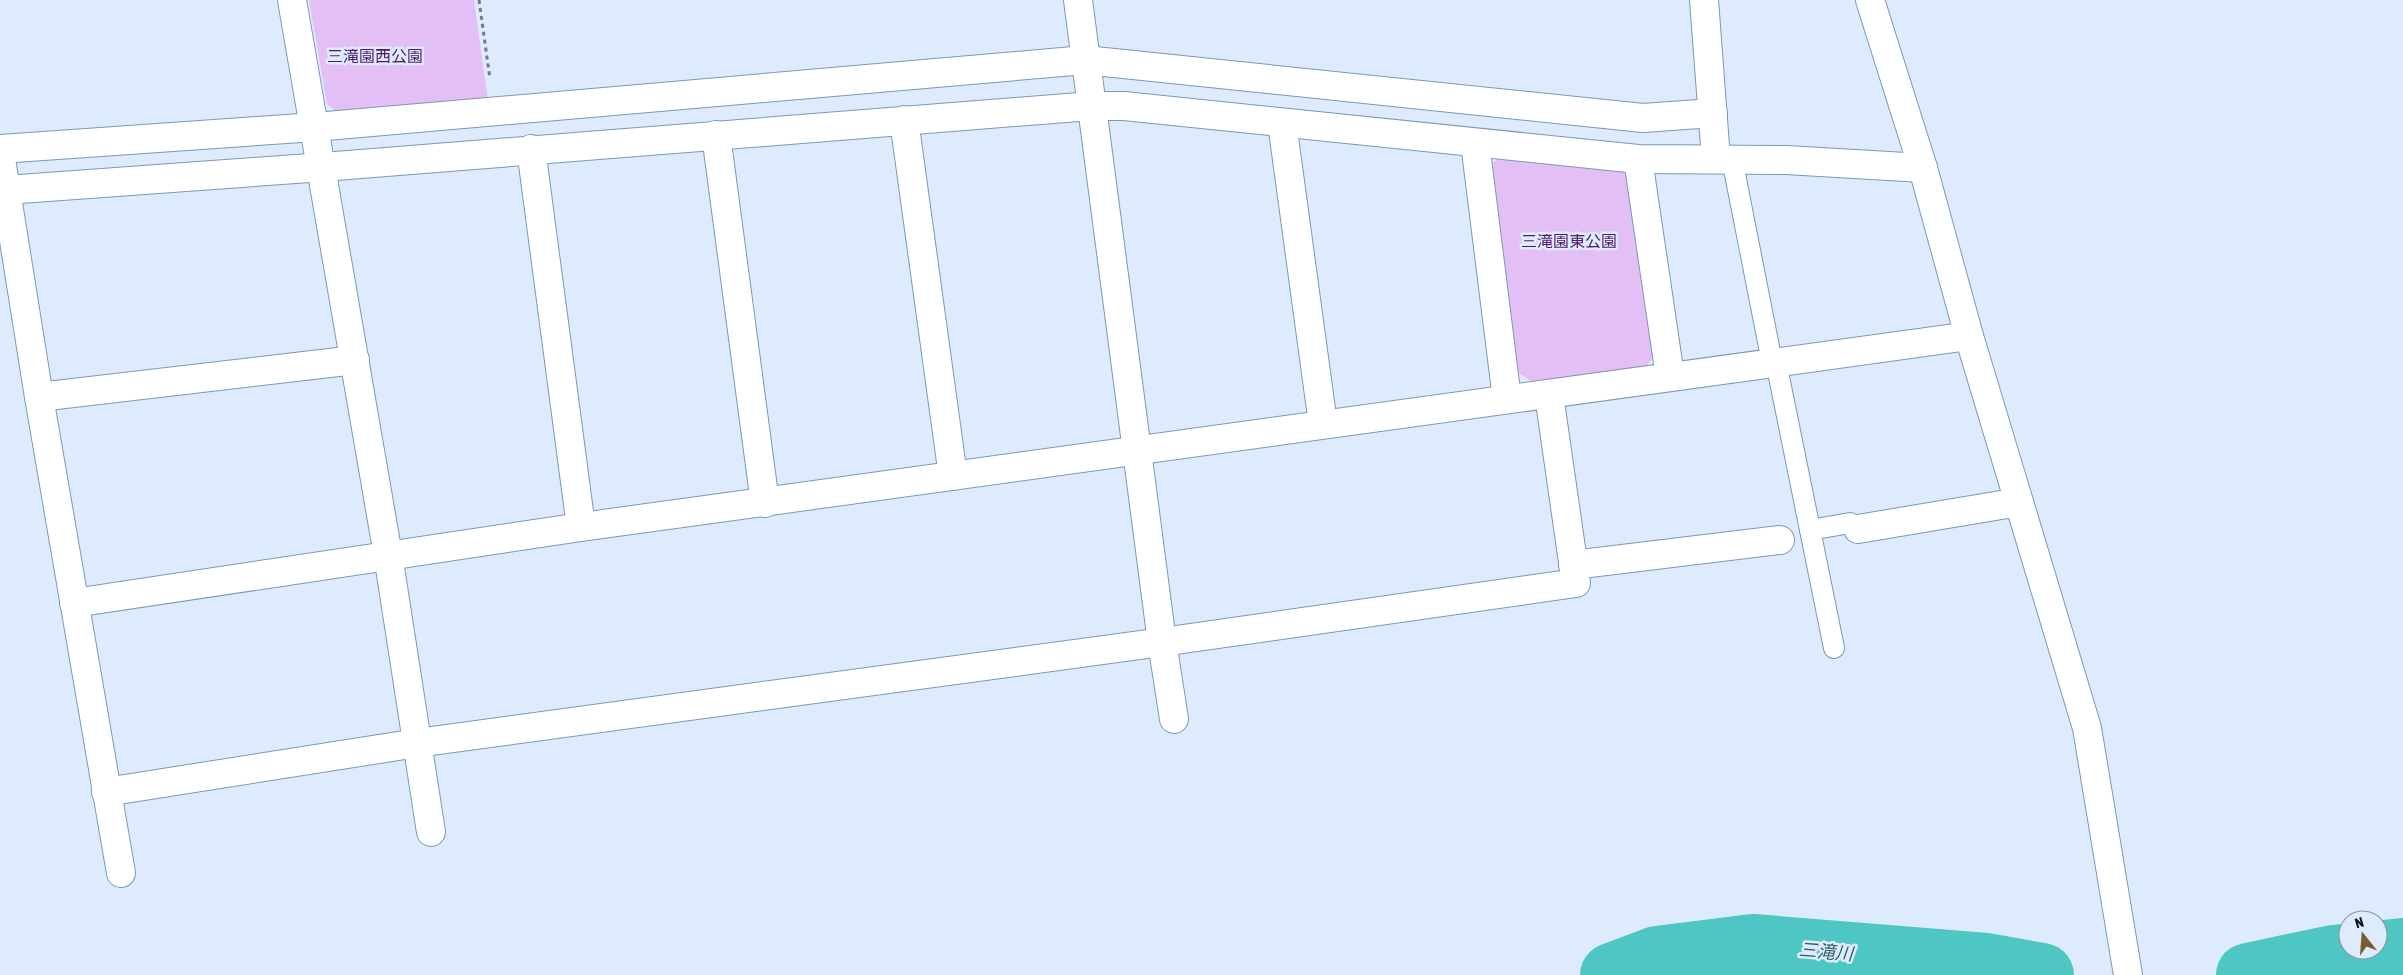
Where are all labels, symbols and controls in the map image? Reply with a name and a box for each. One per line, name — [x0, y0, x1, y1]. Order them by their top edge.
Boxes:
park label: 三滝園西公園 — [327, 47, 423, 65]
park label: 三滝園東公園 — [1521, 232, 1617, 250]
north arrow — [2338, 910, 2388, 960]
text: N — [2353, 914, 2365, 931]
water label: 三滝川 — [1798, 939, 1856, 964]

